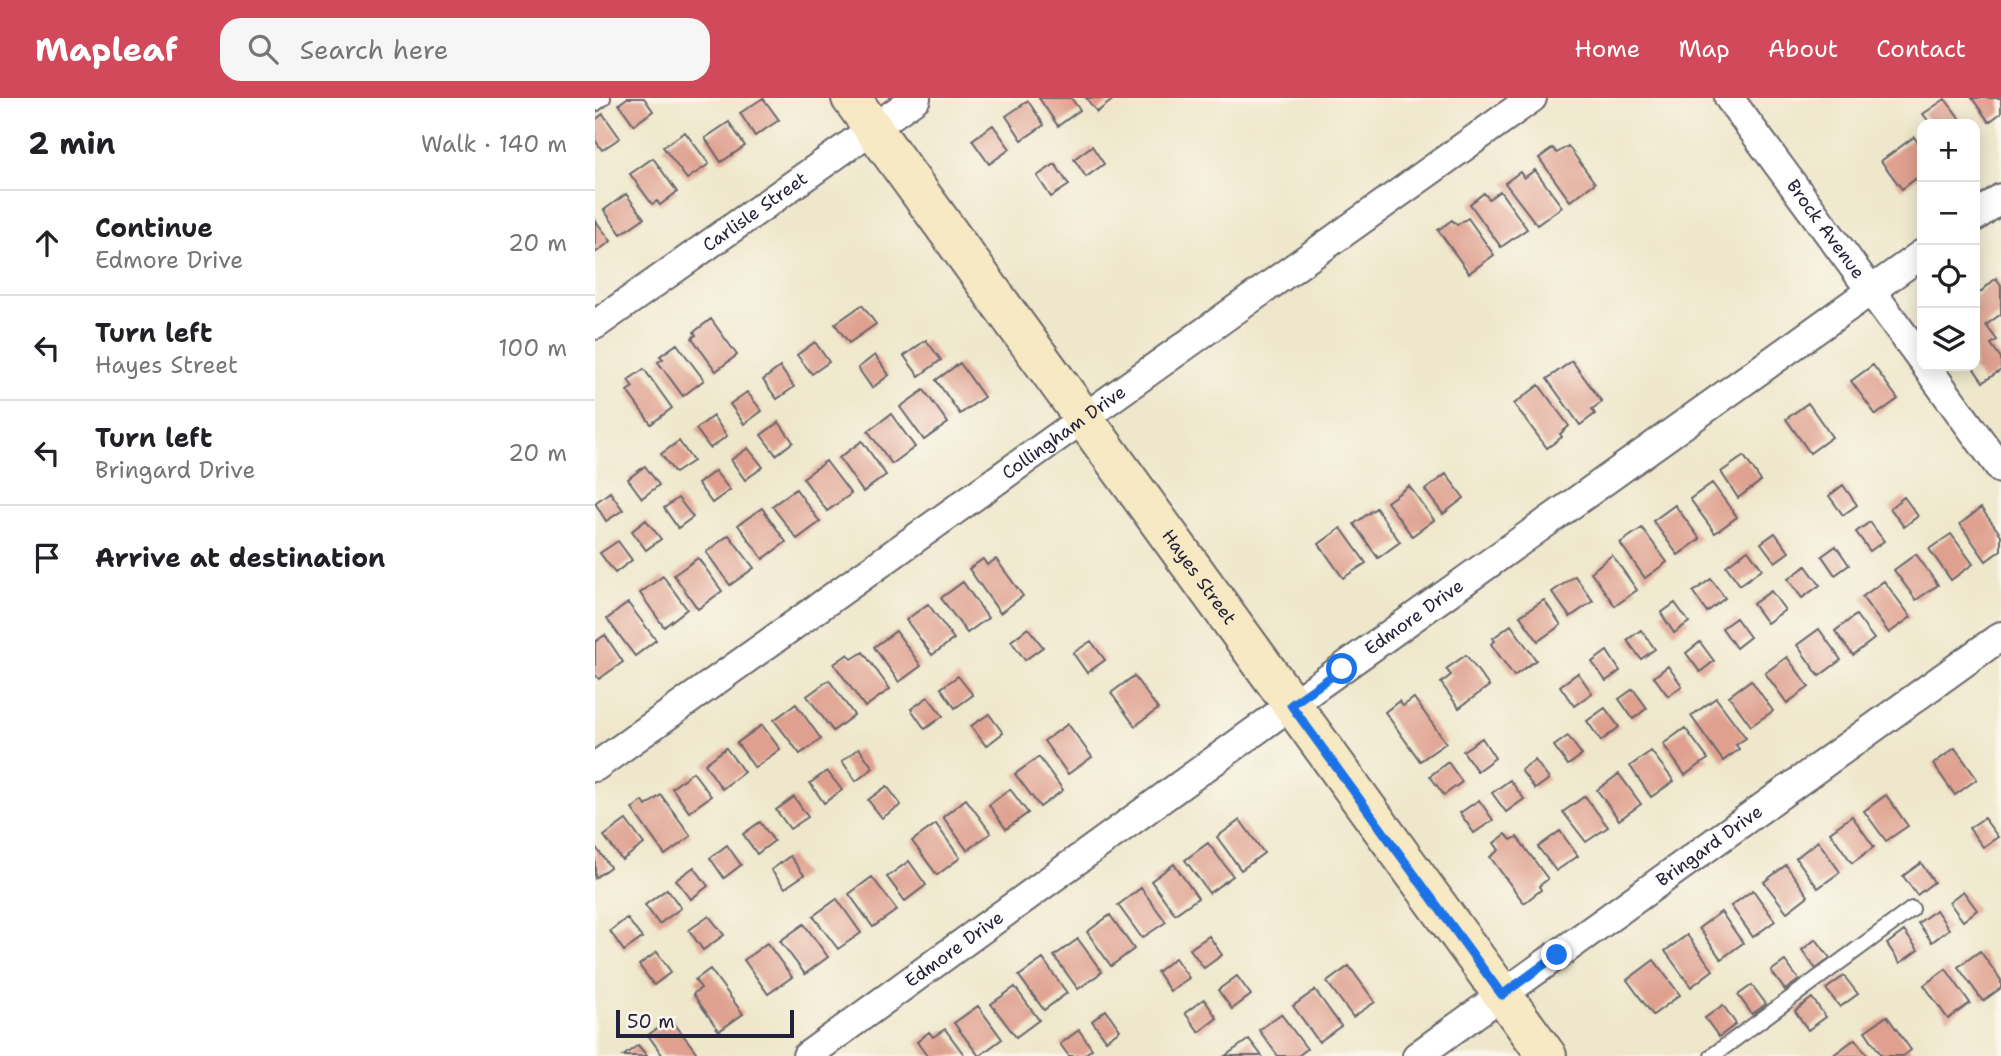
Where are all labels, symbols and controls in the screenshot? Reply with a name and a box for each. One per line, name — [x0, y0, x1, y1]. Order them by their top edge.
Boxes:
search box — [220, 18, 710, 81]
text: Mapleaf — [35, 27, 178, 72]
icon: search — [244, 30, 282, 68]
text: Search here — [300, 32, 448, 67]
text: Home — [1574, 33, 1640, 65]
text: Map — [1678, 33, 1730, 65]
text: About — [1768, 33, 1838, 65]
text: Contact — [1876, 33, 1966, 65]
map controls — [1917, 119, 1980, 371]
button: + — [1917, 119, 1980, 182]
text: 2 min — [28, 123, 115, 164]
text: Walk · 140 m — [421, 129, 567, 159]
street label: Carlisle Street — [698, 166, 812, 257]
street label: Brock Avenue — [1781, 175, 1870, 284]
button: − — [1917, 182, 1980, 245]
text: Continue — [95, 210, 213, 245]
icon: ahead — [28, 224, 66, 262]
text: 20 m — [508, 228, 567, 258]
text: Edmore Drive — [95, 245, 243, 275]
button: locate — [1917, 245, 1980, 308]
button: layers — [1917, 308, 1980, 371]
text: Turn left — [95, 315, 212, 350]
icon: left — [28, 329, 66, 367]
text: 100 m — [498, 333, 567, 363]
text: Hayes Street — [95, 350, 238, 380]
street label: Collingham Drive — [997, 380, 1131, 485]
text: Turn left — [95, 420, 212, 455]
icon: left — [28, 434, 66, 472]
text: 20 m — [508, 438, 567, 468]
text: Bringard Drive — [95, 455, 255, 485]
street label: Hayes Street — [1156, 525, 1242, 629]
icon: arrive — [28, 539, 66, 577]
text: Arrive at destination — [95, 540, 385, 575]
street label: Edmore Drive — [1360, 574, 1468, 661]
route start — [1326, 653, 1357, 684]
street label: Bringard Drive — [1651, 799, 1767, 892]
street label: Edmore Drive — [900, 905, 1008, 993]
route end — [1541, 939, 1572, 970]
scale bar — [616, 1007, 795, 1039]
text: 50 m — [627, 1009, 675, 1034]

